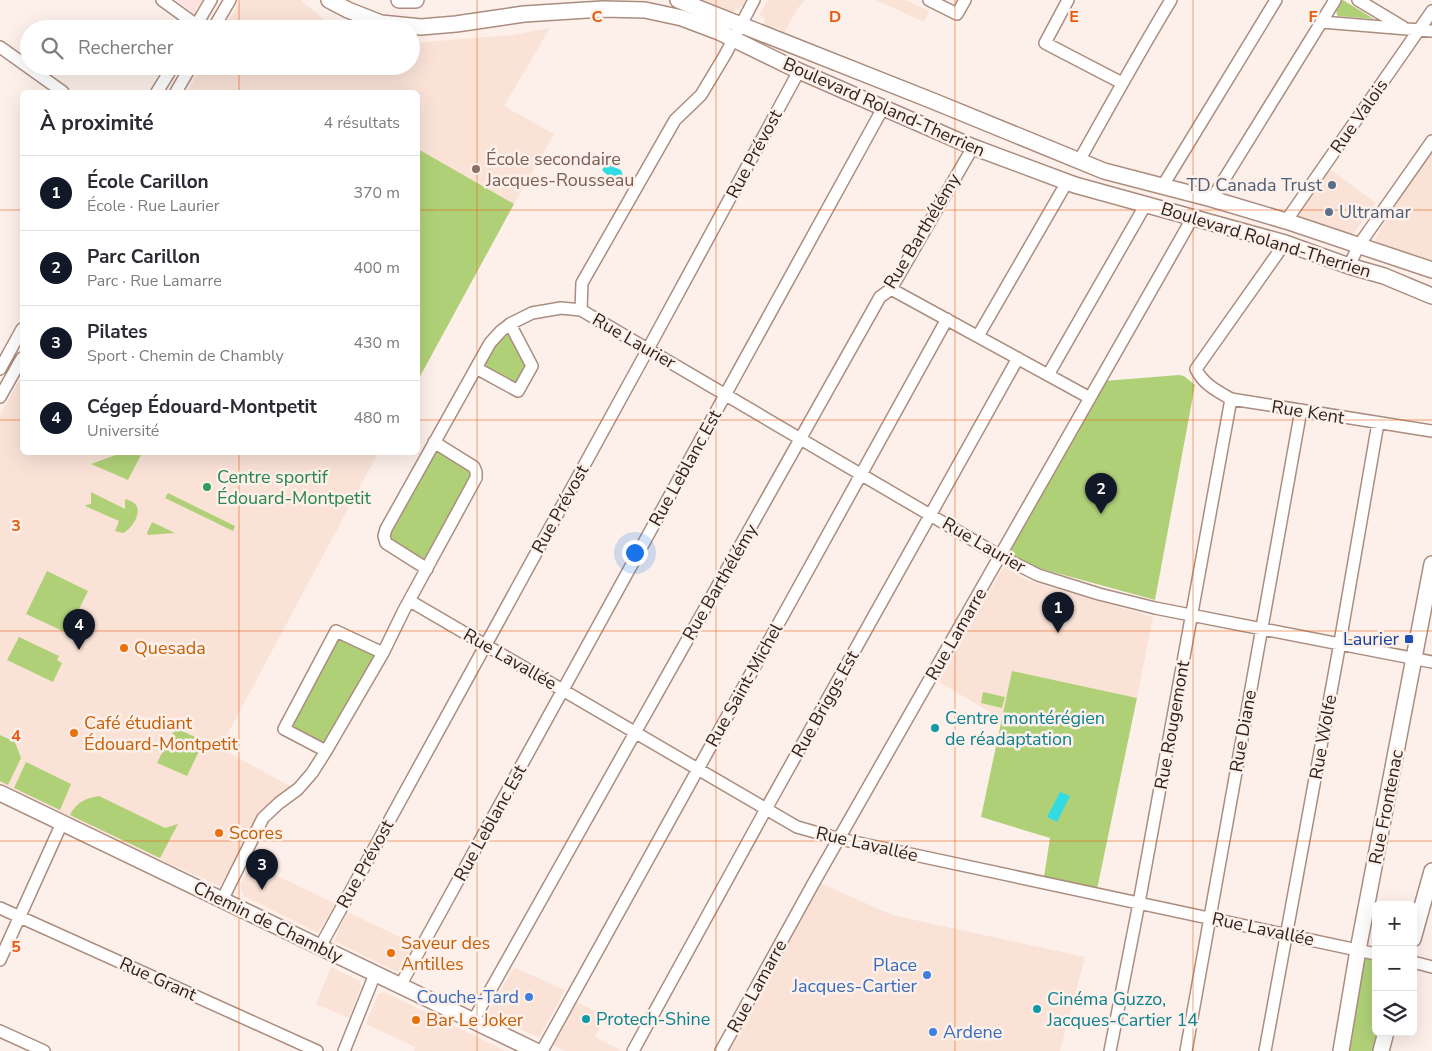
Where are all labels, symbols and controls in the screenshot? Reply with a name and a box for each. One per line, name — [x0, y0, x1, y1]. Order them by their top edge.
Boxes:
text: C — [592, 6, 603, 28]
text: D — [829, 6, 841, 28]
text: E — [1069, 6, 1079, 28]
text: F — [1309, 6, 1318, 28]
search box — [20, 20, 420, 75]
icon: search — [38, 34, 66, 62]
text: Rechercher — [78, 35, 173, 61]
street label: Boulevard Roland-Therrien — [779, 52, 989, 162]
street label: Rue Valois — [1325, 74, 1393, 158]
street label: Rue Prévost — [721, 105, 788, 203]
text: À proximité — [40, 109, 154, 137]
text: 4 résultats — [324, 112, 400, 134]
place label: École secondaire Jacques-Rousseau — [485, 147, 634, 192]
marker: École secondaire Jacques-Rousseau — [470, 163, 482, 175]
street label: Rue Barthélémy — [878, 168, 966, 293]
text: École Carillon — [87, 169, 209, 195]
place label: TD Canada Trust — [1187, 173, 1323, 197]
marker: TD Canada Trust — [1326, 179, 1338, 191]
text: 1 — [51, 182, 61, 204]
text: 370 m — [353, 182, 400, 204]
text: École · Rue Laurier — [87, 195, 220, 217]
street label: Boulevard Roland-Therrien — [1158, 197, 1374, 283]
place label: Ultramar — [1339, 200, 1411, 224]
marker: Ultramar — [1323, 206, 1335, 218]
text: Parc Carillon — [87, 244, 200, 270]
text: 2 — [51, 257, 61, 279]
text: 400 m — [353, 257, 400, 279]
text: Parc · Rue Lamarre — [87, 270, 222, 292]
street label: Rue Laurier — [588, 308, 680, 375]
text: Pilates — [87, 319, 147, 345]
text: 3 — [51, 332, 61, 354]
text: 430 m — [353, 332, 400, 354]
text: Sport · Chemin de Chambly — [87, 345, 284, 367]
text: Cégep Édouard-Montpetit — [87, 394, 317, 420]
street label: Rue Kent — [1270, 394, 1347, 430]
street label: Rue Leblanc Est — [643, 405, 727, 530]
text: 4 — [51, 407, 61, 429]
text: 480 m — [353, 407, 400, 429]
text: Université — [87, 420, 159, 442]
street label: Rue Prévost — [526, 460, 594, 557]
place label: Centre sportif Édouard-Montpetit — [217, 465, 371, 510]
pin: 2 — [1085, 473, 1117, 514]
marker: Centre sportif Édouard-Montpetit — [201, 481, 213, 493]
street label: Rue Laurier — [938, 512, 1030, 579]
text: 3 — [11, 515, 21, 537]
street label: Rue Barthélémy — [677, 519, 763, 644]
your location — [622, 540, 648, 566]
street label: Rue Lamarre — [920, 583, 992, 685]
pin: 1 — [1042, 592, 1074, 633]
pin: 4 — [63, 609, 95, 650]
street label: Rue Saint-Michel — [700, 618, 788, 751]
street label: Rue Lavallée — [459, 623, 561, 695]
place label: Laurier — [1343, 627, 1400, 651]
marker: Laurier — [1403, 633, 1415, 645]
place label: Quesada — [134, 636, 206, 660]
marker: Quesada — [118, 642, 130, 654]
street label: Rue Briggs Est — [786, 646, 865, 762]
street label: Rue Rougemont — [1149, 658, 1195, 791]
street label: Rue Diane — [1224, 688, 1262, 774]
street label: Rue Wolfe — [1304, 693, 1342, 781]
place label: Centre montérégien de réadaptation — [945, 706, 1105, 751]
place label: Café étudiant Édouard-Montpetit — [84, 711, 238, 756]
marker: Centre montérégien de réadaptation — [929, 722, 941, 734]
text: 4 — [11, 725, 21, 747]
marker: Café étudiant Édouard-Montpetit — [68, 727, 80, 739]
street label: Rue Frontenac — [1363, 748, 1409, 866]
street label: Rue Leblanc Est — [448, 760, 532, 885]
street label: Rue Prévost — [331, 815, 399, 912]
place label: Scores — [229, 821, 283, 845]
street label: Rue Lavallée — [814, 821, 920, 867]
marker: Scores — [213, 827, 225, 839]
pin: 3 — [246, 849, 278, 890]
street label: Chemin de Chambly — [189, 875, 347, 969]
map controls — [1372, 901, 1417, 1036]
button: + — [1372, 901, 1417, 946]
street label: Rue Lavallée — [1210, 906, 1316, 952]
place label: Saveur des Antilles — [401, 931, 490, 976]
street label: Rue Lamarre — [722, 935, 792, 1037]
text: 5 — [11, 936, 21, 958]
button: − — [1372, 946, 1417, 991]
marker: Saveur des Antilles — [385, 947, 397, 959]
street label: Rue Grant — [116, 951, 201, 1007]
place label: Place Jacques-Cartier — [791, 953, 918, 998]
marker: Place Jacques-Cartier — [921, 969, 933, 981]
place label: Couche-Tard — [416, 985, 519, 1009]
place label: Cinéma Guzzo, Jacques-Cartier 14 — [1046, 987, 1198, 1032]
marker: Couche-Tard — [523, 991, 535, 1003]
button: layers — [1372, 991, 1417, 1036]
marker: Cinéma Guzzo, Jacques-Cartier 14 — [1031, 1003, 1043, 1015]
place label: Protech-Shine — [596, 1007, 710, 1031]
place label: Bar Le Joker — [426, 1008, 524, 1032]
marker: Protech-Shine — [580, 1013, 592, 1025]
marker: Bar Le Joker — [410, 1014, 422, 1026]
place label: Ardene — [943, 1020, 1002, 1044]
marker: Ardene — [927, 1026, 939, 1038]

